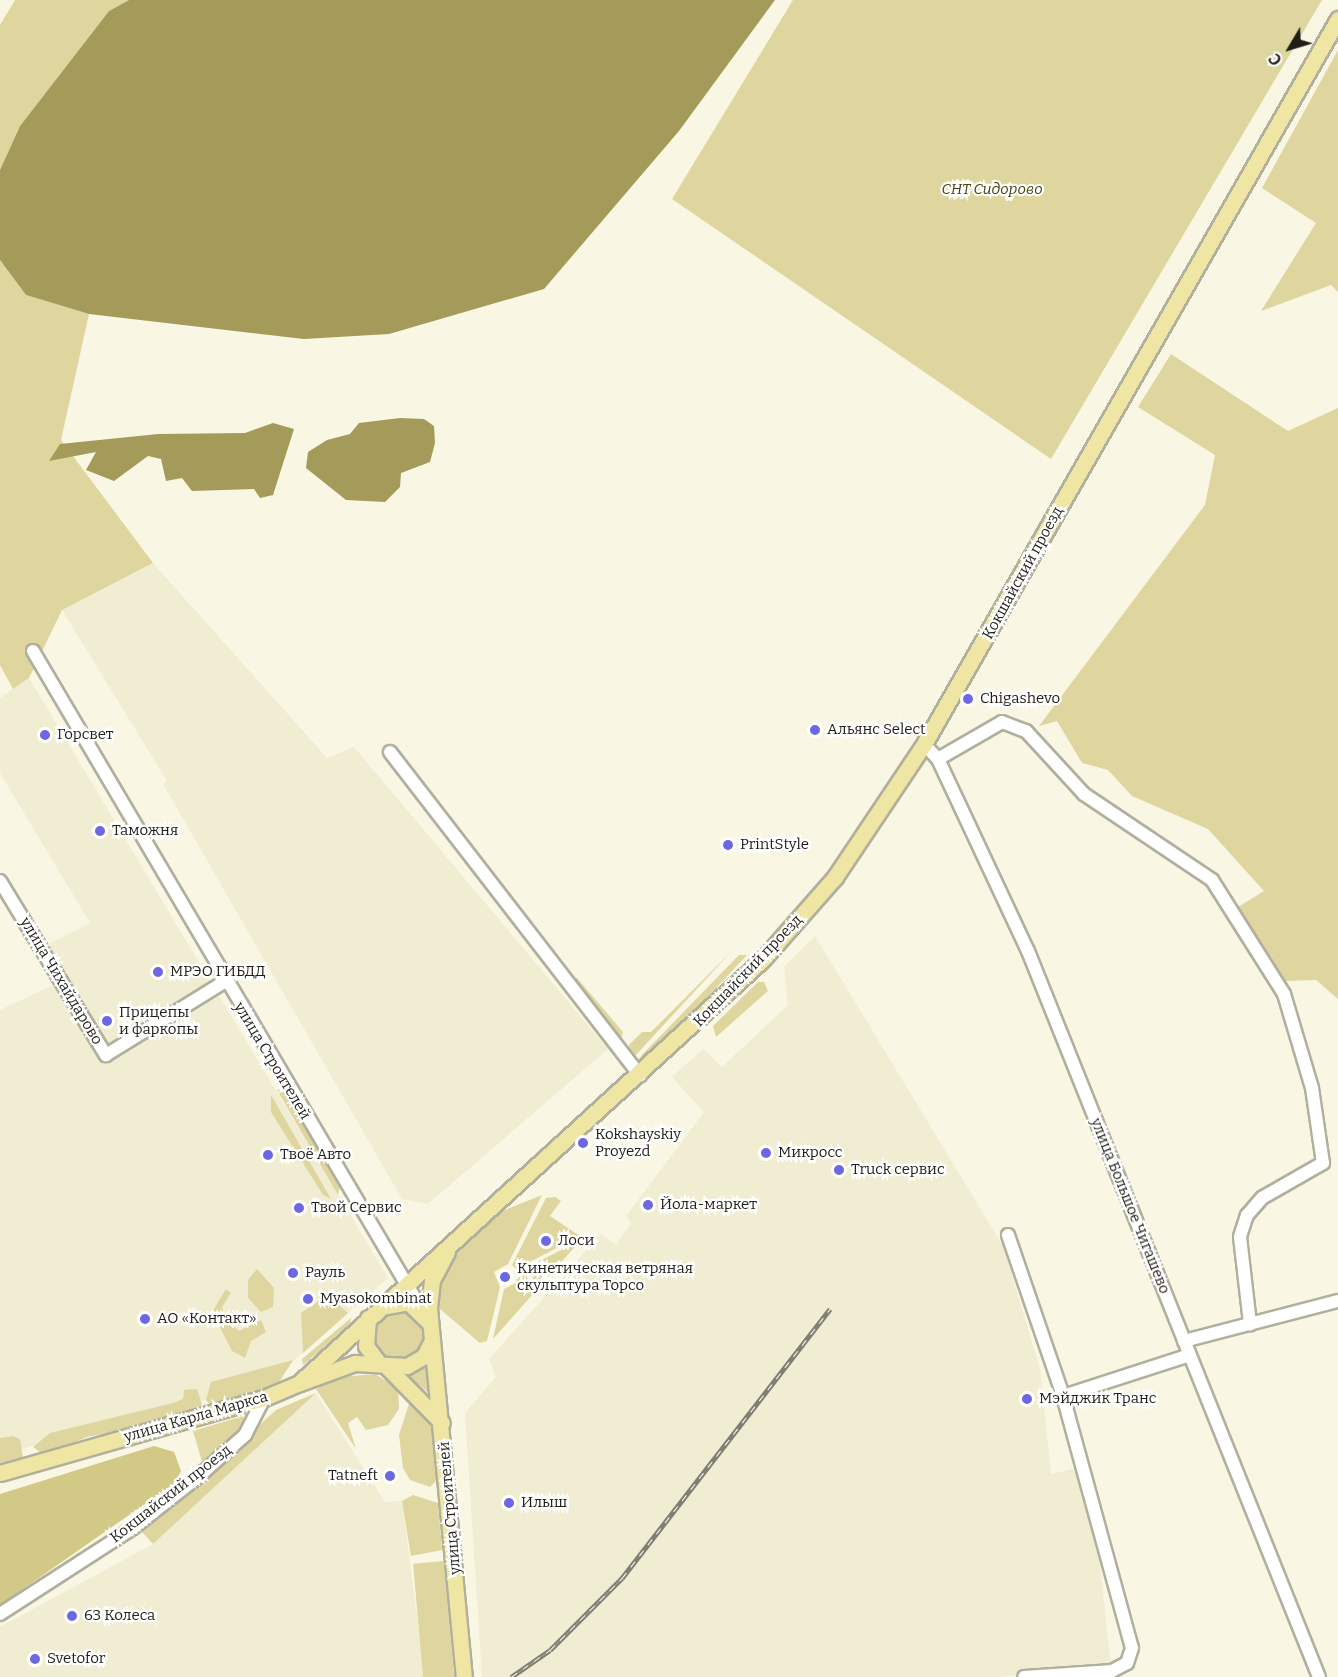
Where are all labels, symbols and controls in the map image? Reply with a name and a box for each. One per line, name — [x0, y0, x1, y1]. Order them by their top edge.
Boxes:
north arrow — [1260, 18, 1320, 78]
text: С — [1265, 50, 1286, 69]
park label: СНТ Сидорово — [942, 181, 1042, 199]
street label: Кокшайский проезд — [979, 503, 1067, 643]
place label: Chigashevo — [980, 690, 1060, 708]
marker: Chigashevo — [961, 692, 975, 706]
place label: Альянс Select — [827, 721, 925, 739]
marker: Альянс Select — [808, 723, 822, 737]
place label: Горсвет — [57, 726, 114, 744]
marker: Горсвет — [38, 728, 52, 742]
place label: Таможня — [112, 822, 178, 840]
marker: Таможня — [93, 824, 107, 838]
place label: PrintStyle — [740, 836, 809, 854]
marker: PrintStyle — [721, 838, 735, 852]
street label: Кокшайский проезд — [690, 911, 806, 1031]
street label: улица Чихайдарово — [16, 914, 106, 1048]
place label: МРЭО ГИБДД — [170, 963, 266, 981]
marker: МРЭО ГИБДД — [151, 965, 165, 979]
street label: улица Строителей — [230, 999, 314, 1123]
place label: Прицепы и фаркопы — [119, 1003, 198, 1038]
marker: Прицепы и фаркопы — [100, 1014, 114, 1028]
street label: улица Большое Чигашево — [1086, 1115, 1174, 1297]
place label: Kokshayskiy Proyezd — [595, 1125, 681, 1160]
marker: Kokshayskiy Proyezd — [576, 1136, 590, 1150]
place label: Микросс — [778, 1144, 843, 1162]
place label: Твоё Авто — [280, 1146, 351, 1164]
marker: Микросс — [759, 1146, 773, 1160]
marker: Твоё Авто — [261, 1148, 275, 1162]
place label: Truck сервис — [851, 1161, 945, 1179]
marker: Truck сервис — [832, 1163, 846, 1177]
place label: Йола-маркет — [660, 1196, 757, 1214]
marker: Йола-маркет — [641, 1198, 655, 1212]
place label: Твой Сервис — [311, 1199, 402, 1217]
marker: Твой Сервис — [292, 1201, 306, 1215]
place label: Лоси — [558, 1232, 594, 1250]
marker: Лоси — [539, 1234, 553, 1248]
place label: Кинетическая ветряная скульптура Торсо — [517, 1259, 693, 1294]
place label: Рауль — [305, 1264, 345, 1282]
marker: Рауль — [286, 1266, 300, 1280]
marker: Кинетическая ветряная скульптура Торсо — [498, 1270, 512, 1284]
place label: Myasokombinat — [320, 1290, 432, 1308]
marker: Myasokombinat — [301, 1292, 315, 1306]
place label: АО «Контакт» — [157, 1310, 257, 1328]
marker: АО «Контакт» — [138, 1312, 152, 1326]
street label: улица Карла Маркса — [122, 1388, 270, 1446]
place label: Мэйджик Транс — [1039, 1390, 1156, 1408]
marker: Мэйджик Транс — [1020, 1392, 1034, 1406]
street label: Кокшайский проезд — [107, 1441, 235, 1547]
street label: улица Строителей — [435, 1441, 465, 1575]
place label: Tatneft — [328, 1467, 378, 1485]
marker: Tatneft — [383, 1469, 397, 1483]
place label: Илыш — [521, 1494, 567, 1512]
marker: Илыш — [502, 1496, 516, 1510]
place label: 63 Колеса — [84, 1607, 155, 1625]
marker: 63 Колеса — [65, 1609, 79, 1623]
place label: Svetofor — [47, 1650, 105, 1668]
marker: Svetofor — [28, 1652, 42, 1666]

